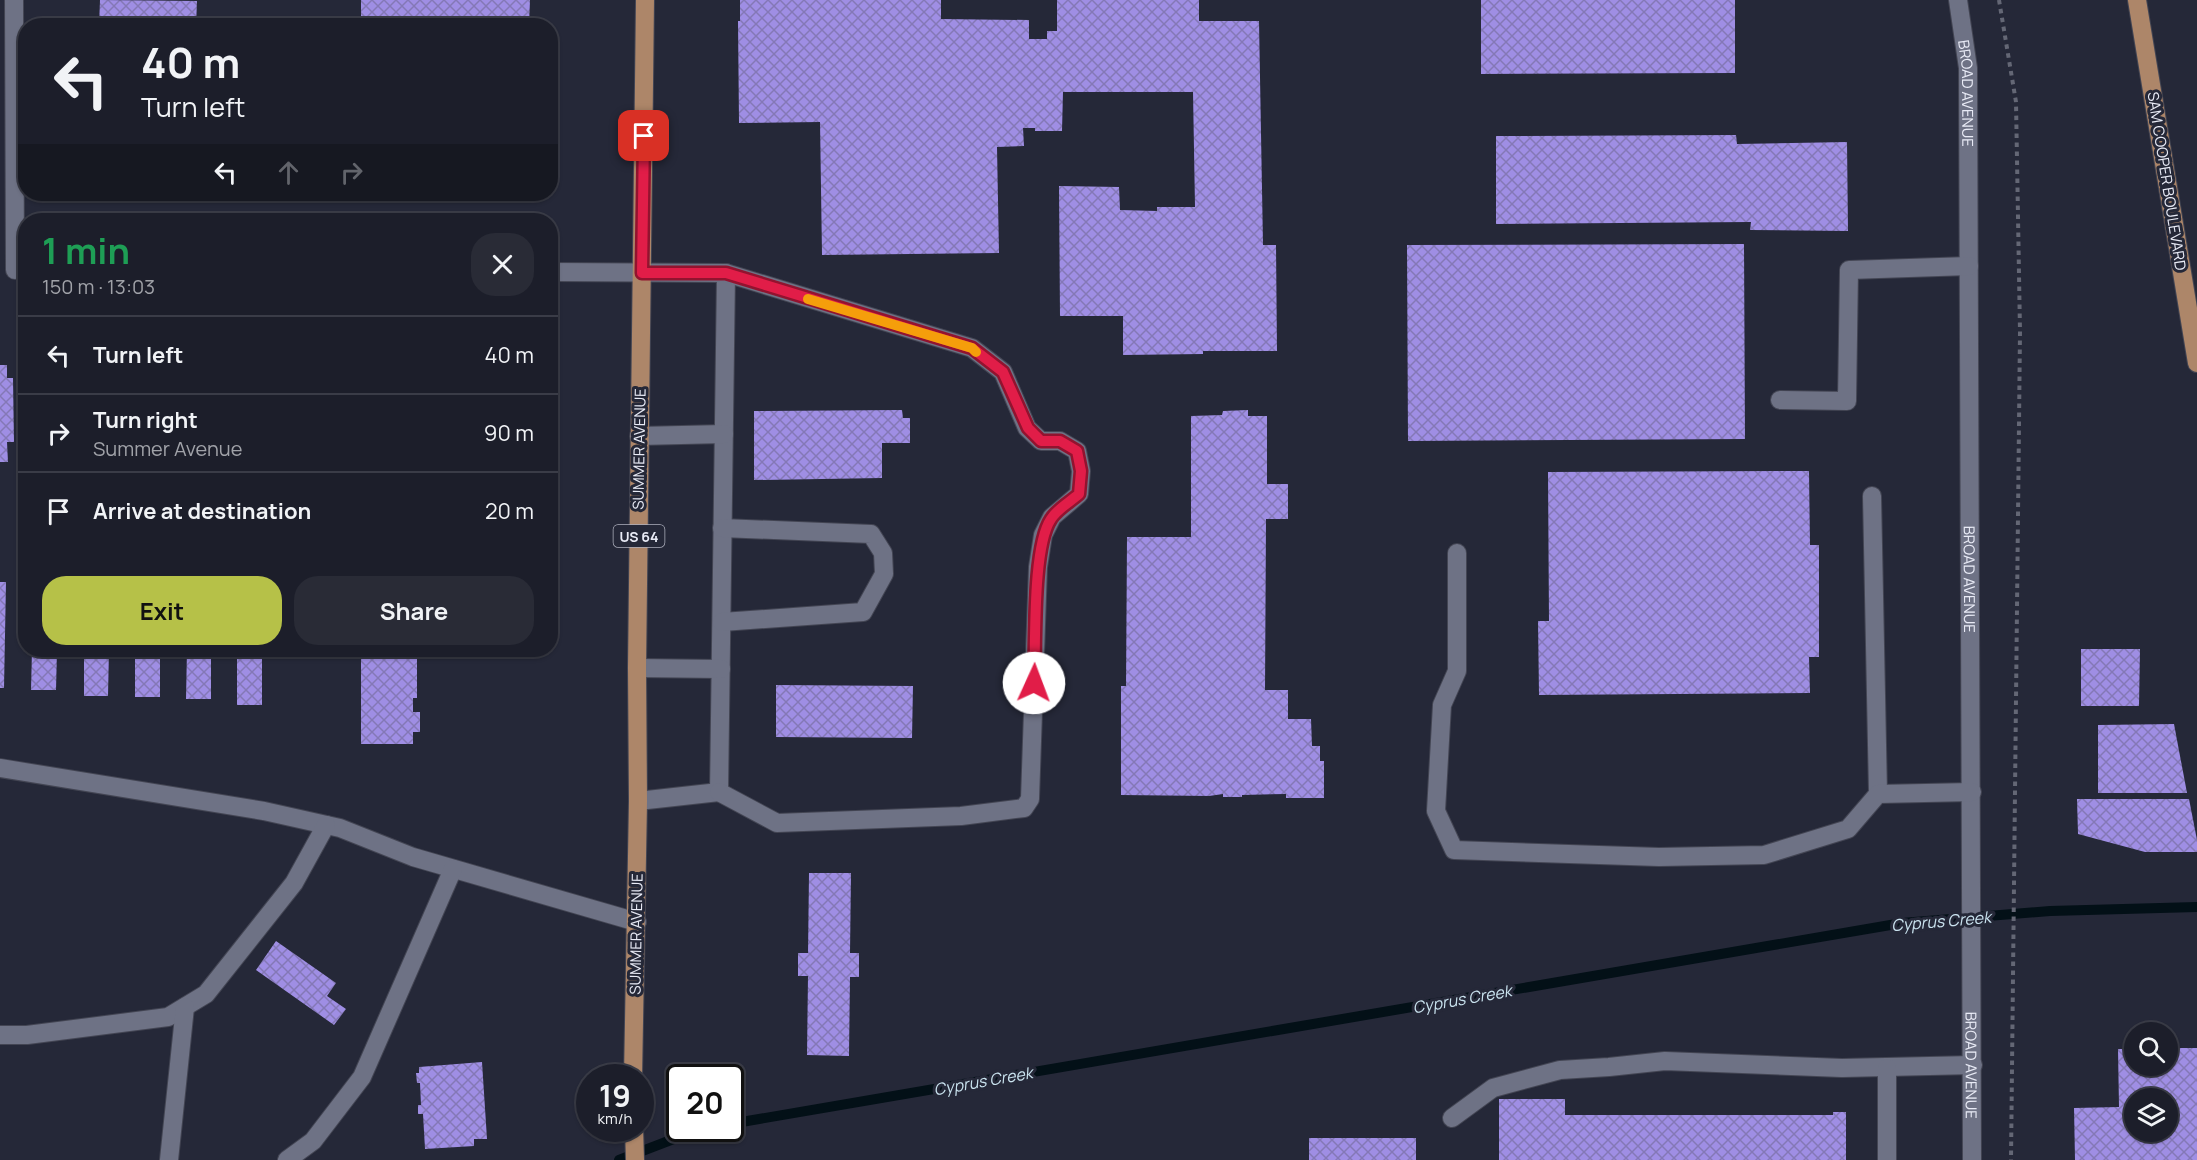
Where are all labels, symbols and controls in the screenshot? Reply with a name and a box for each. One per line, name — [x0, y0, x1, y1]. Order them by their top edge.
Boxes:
text: 40 m — [141, 33, 240, 91]
street label: BROAD AVENUE — [1953, 38, 1979, 147]
icon: left — [42, 42, 120, 120]
text: Turn left — [141, 88, 245, 125]
street label: SAM COOPER BOULEVARD — [2142, 90, 2192, 272]
pin — [618, 110, 669, 161]
icon: arrive — [627, 119, 660, 152]
icon: left — [209, 156, 242, 189]
icon: ahead — [272, 156, 305, 189]
icon: right — [335, 156, 368, 189]
text: 1 min — [42, 226, 130, 275]
button: close — [471, 233, 534, 296]
text: 150 m · 13:03 — [42, 273, 155, 300]
icon: left — [42, 339, 75, 372]
text: Turn left — [93, 340, 183, 370]
text: 40 m — [485, 340, 534, 370]
street label: SUMMER AVENUE — [627, 388, 651, 510]
text: Turn right — [93, 405, 198, 435]
icon: right — [42, 417, 75, 450]
text: 90 m — [484, 418, 534, 448]
text: Summer Avenue — [93, 435, 242, 462]
icon: arrive — [42, 495, 75, 528]
text: Arrive at destination — [93, 496, 311, 526]
text: 20 m — [485, 496, 534, 526]
road number: US 64 — [614, 525, 664, 547]
street label: BROAD AVENUE — [1959, 526, 1981, 633]
button: Exit — [42, 576, 282, 645]
button: Share — [294, 576, 534, 645]
position arrow — [1002, 651, 1066, 715]
street label: SUMMER AVENUE — [624, 873, 648, 995]
water label: Cyprus Creek — [1890, 906, 1994, 936]
water label: Cyprus Creek — [1411, 979, 1515, 1019]
street label: BROAD AVENUE — [1961, 1012, 1982, 1119]
map controls — [2124, 1022, 2178, 1142]
button: search — [2124, 1022, 2178, 1076]
water label: Cyprus Creek — [932, 1061, 1036, 1101]
speed limit sign: 20 — [666, 1064, 744, 1142]
text: 19 — [599, 1075, 631, 1116]
button: layers — [2124, 1088, 2178, 1142]
text: km/h — [598, 1108, 632, 1129]

